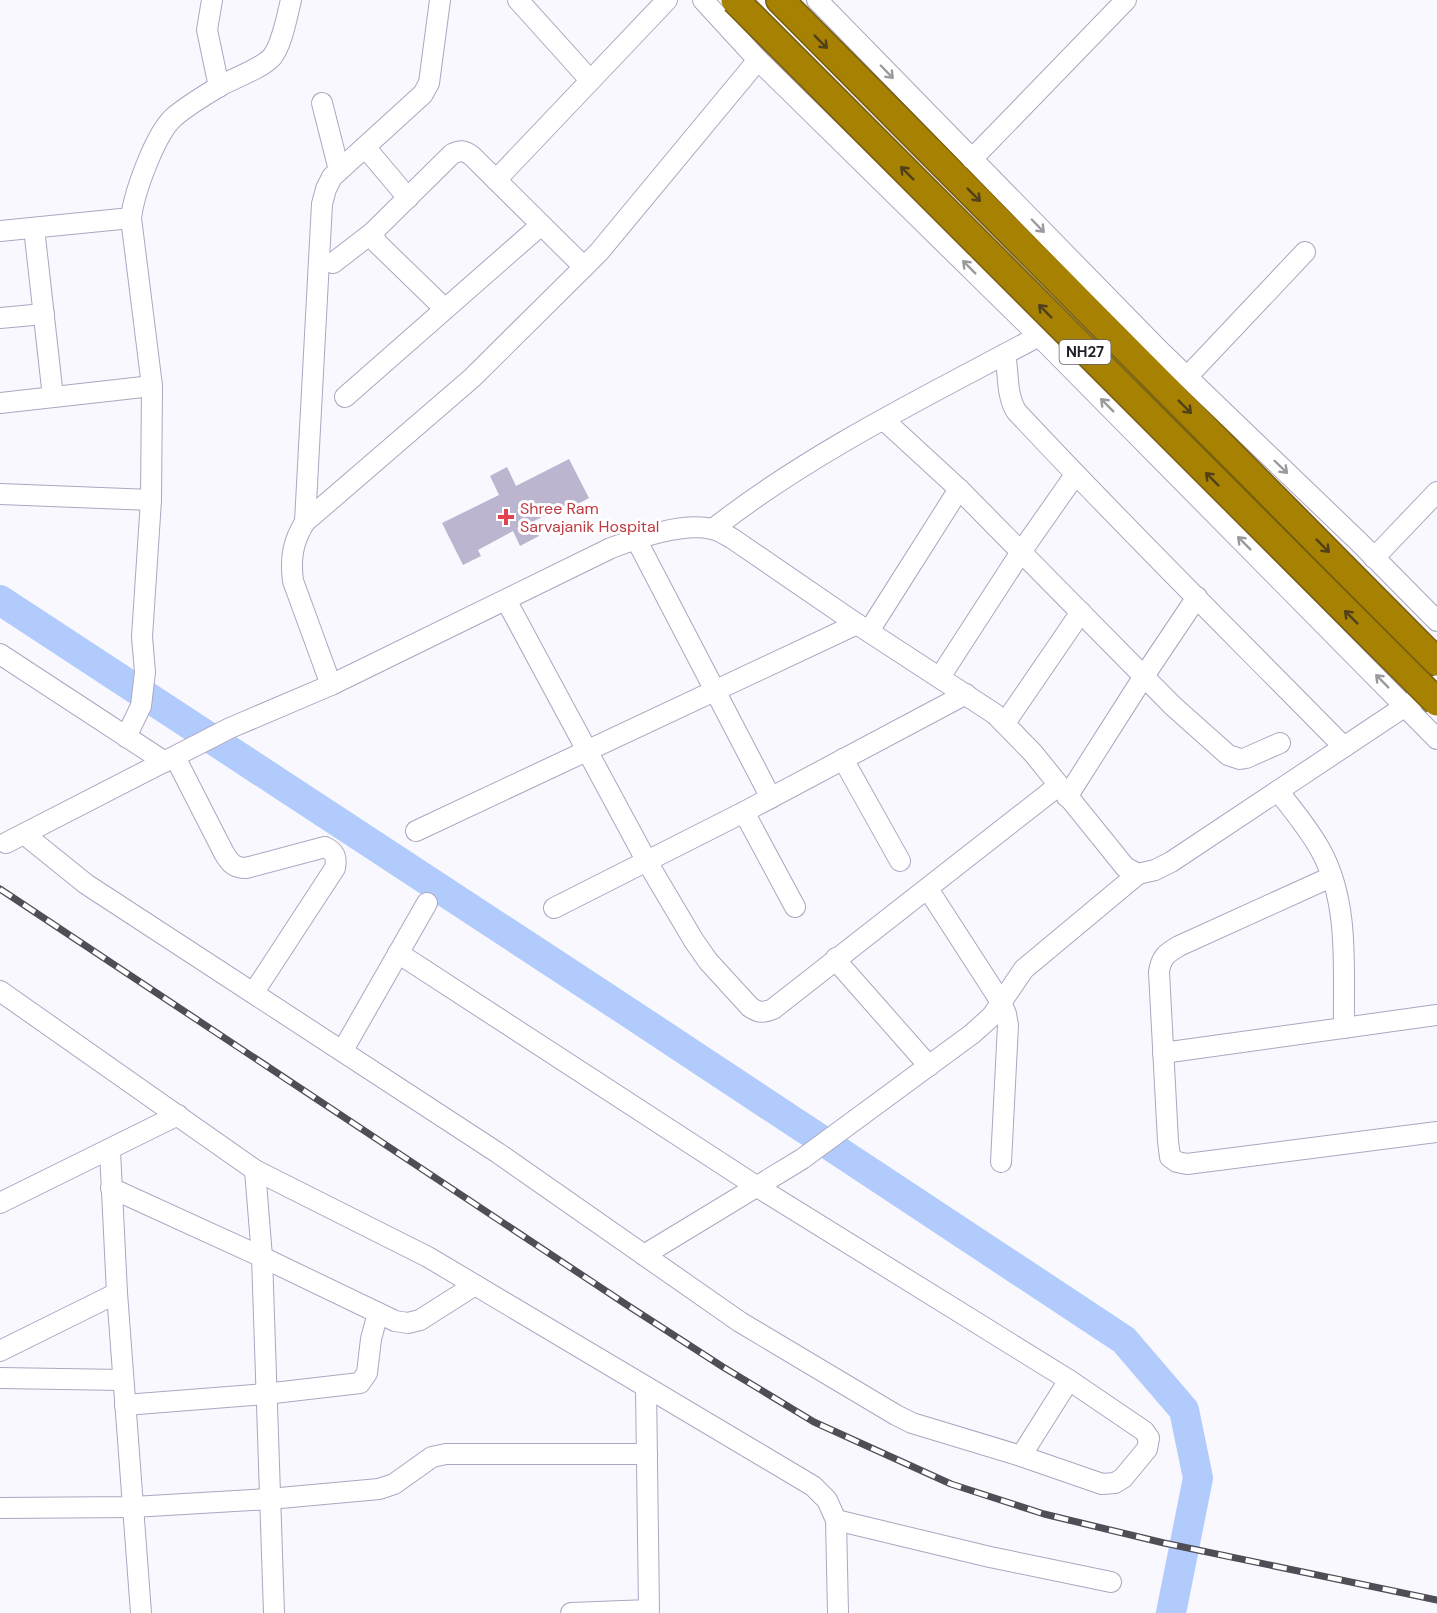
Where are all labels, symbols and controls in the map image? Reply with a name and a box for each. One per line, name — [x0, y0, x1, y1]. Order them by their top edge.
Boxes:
one-way arrow — [814, 34, 829, 49]
one-way arrow — [879, 64, 894, 79]
one-way arrow — [900, 166, 915, 181]
one-way arrow — [966, 187, 981, 202]
one-way arrow — [1030, 219, 1045, 234]
one-way arrow — [961, 260, 976, 274]
one-way arrow — [1038, 304, 1052, 319]
road number: NH27 — [1060, 340, 1110, 364]
one-way arrow — [1099, 397, 1114, 412]
one-way arrow — [1178, 400, 1193, 415]
one-way arrow — [1273, 460, 1288, 474]
one-way arrow — [1205, 472, 1220, 486]
place label: Shree Ram Sarvajanik Hospital — [520, 498, 659, 537]
marker: Shree Ram Sarvajanik Hospital — [497, 508, 515, 526]
one-way arrow — [1237, 536, 1252, 551]
one-way arrow — [1315, 538, 1330, 553]
one-way arrow — [1343, 609, 1358, 624]
one-way arrow — [1374, 674, 1389, 689]

